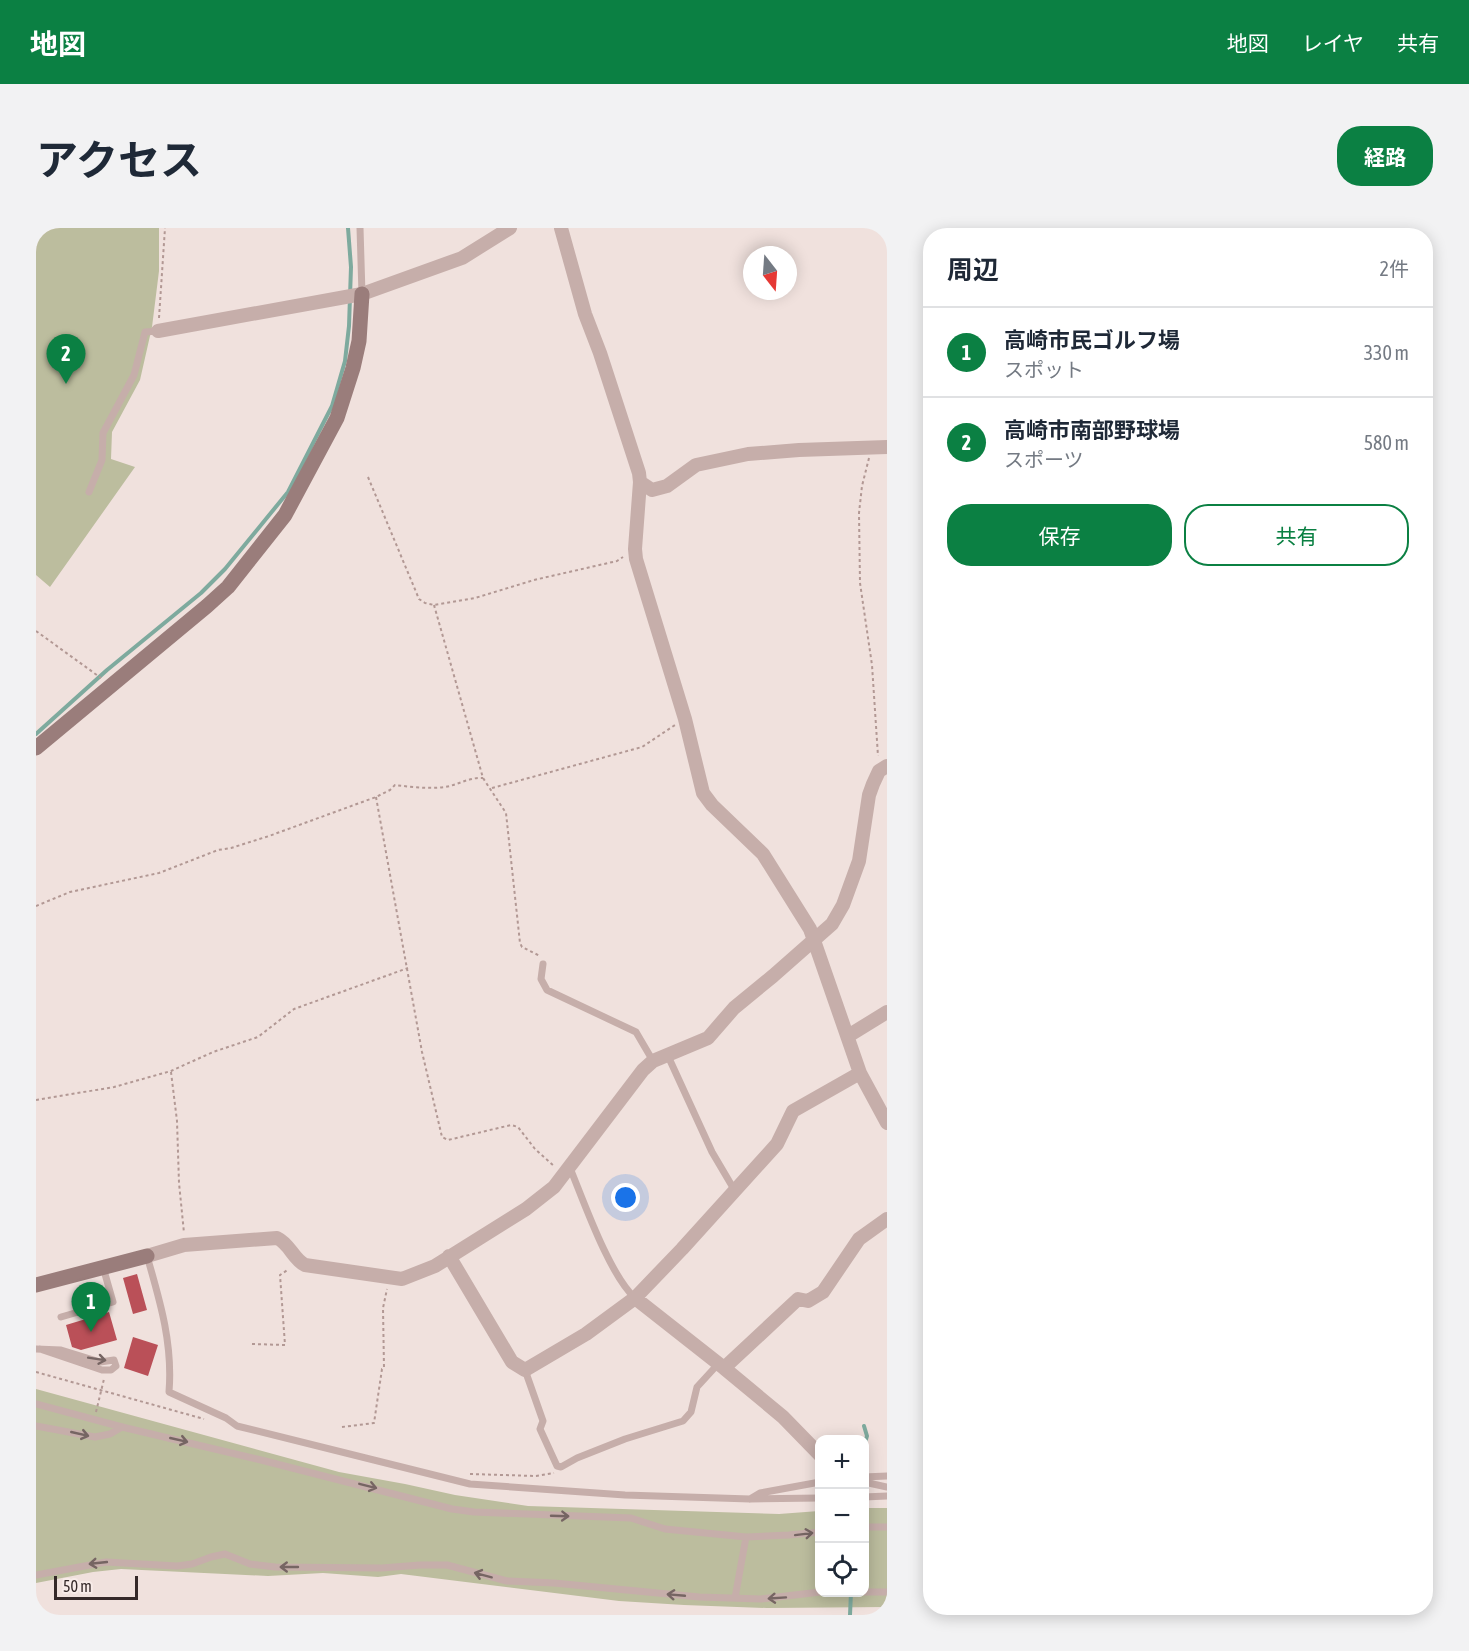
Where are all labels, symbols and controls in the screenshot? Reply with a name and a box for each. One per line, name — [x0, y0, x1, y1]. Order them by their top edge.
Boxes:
text: 地図 — [30, 28, 86, 60]
text: 地図 — [1227, 31, 1269, 55]
text: レイヤ — [1302, 31, 1364, 55]
text: 共有 — [1397, 31, 1439, 55]
button: 経路 — [1337, 126, 1433, 186]
text: アクセス — [36, 136, 202, 184]
north arrow — [743, 246, 797, 300]
text: 周辺 — [947, 255, 999, 285]
text: 2件 — [1380, 257, 1409, 280]
text: 高崎市民ゴルフ場 — [1004, 327, 1180, 353]
pin: 2 — [46, 334, 86, 384]
text: 1 — [962, 341, 971, 364]
text: 330 m — [1364, 341, 1409, 364]
text: スポット — [1004, 358, 1084, 381]
text: 高崎市南部野球場 — [1004, 417, 1180, 443]
text: 2 — [962, 431, 971, 454]
text: 580 m — [1364, 431, 1409, 454]
text: スポーツ — [1004, 448, 1084, 471]
button: 保存 — [947, 504, 1172, 566]
button: 共有 — [1184, 504, 1409, 566]
your location — [611, 1183, 640, 1212]
pin: 1 — [72, 1282, 110, 1332]
one-way arrow — [87, 1354, 106, 1365]
one-way arrow — [70, 1429, 89, 1441]
one-way arrow — [169, 1435, 188, 1447]
map controls — [815, 1435, 869, 1597]
button: + — [815, 1435, 869, 1489]
one-way arrow — [358, 1481, 377, 1493]
button: − — [815, 1489, 869, 1543]
one-way arrow — [549, 1511, 569, 1522]
one-way arrow — [793, 1528, 813, 1539]
button: locate — [815, 1543, 869, 1597]
one-way arrow — [89, 1558, 109, 1569]
one-way arrow — [280, 1561, 300, 1573]
one-way arrow — [474, 1569, 493, 1580]
scale bar — [54, 1573, 138, 1600]
text: 50 m — [63, 1577, 92, 1595]
one-way arrow — [667, 1589, 687, 1600]
one-way arrow — [768, 1592, 788, 1603]

